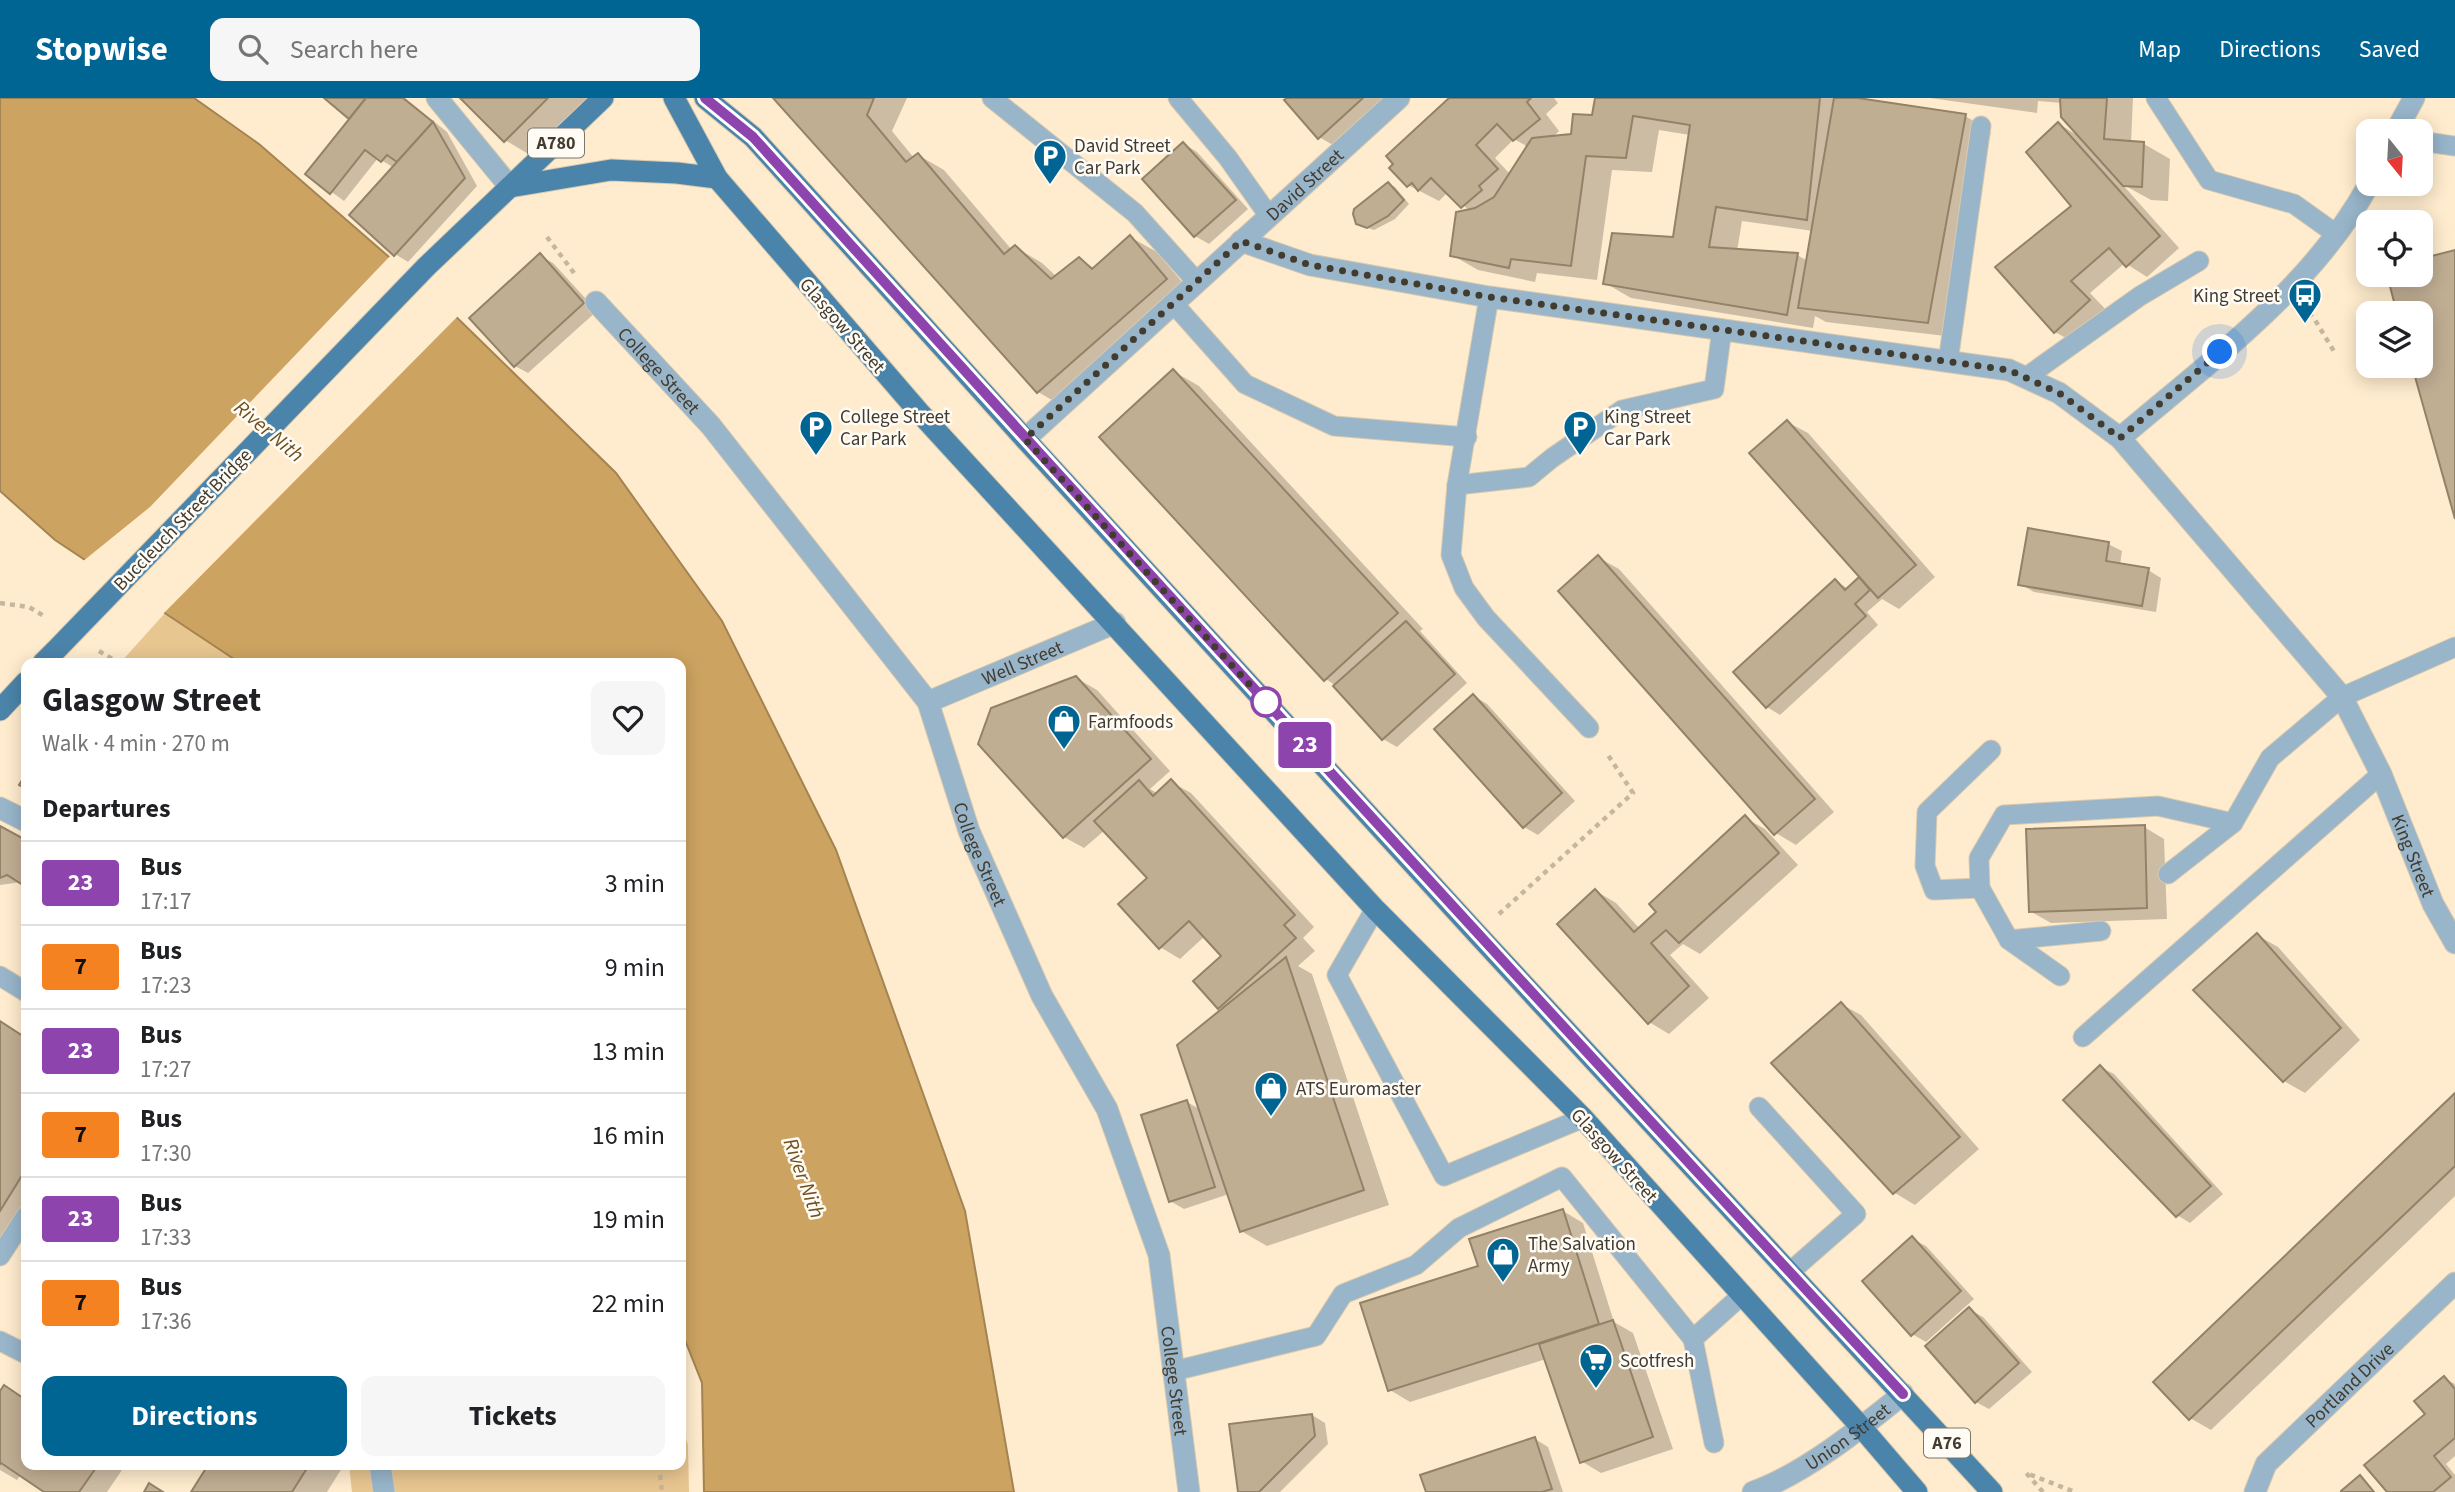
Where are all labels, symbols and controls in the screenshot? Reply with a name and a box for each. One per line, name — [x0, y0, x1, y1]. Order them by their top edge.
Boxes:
search box — [210, 18, 700, 81]
text: Stopwise — [35, 26, 168, 73]
icon: search — [234, 30, 272, 68]
text: Search here — [290, 31, 418, 68]
text: Map — [2138, 32, 2181, 67]
text: Directions — [2219, 32, 2321, 67]
text: Saved — [2359, 32, 2420, 67]
north arrow — [2356, 119, 2432, 196]
map controls — [2356, 119, 2433, 378]
road number: A780 — [528, 129, 584, 158]
place label: David Street Car Park — [1074, 133, 1171, 182]
parking icon: David Street Car Park — [1031, 137, 1069, 186]
street label: David Street — [1260, 142, 1351, 228]
button: locate — [2356, 210, 2433, 287]
street label: Glasgow Street — [793, 272, 891, 380]
bus stop icon: King Street — [2286, 276, 2324, 325]
place label: King Street — [2193, 283, 2281, 310]
button: layers — [2356, 301, 2433, 378]
street label: College Street — [611, 322, 706, 421]
your location — [2202, 334, 2237, 369]
water label: River Nith — [227, 393, 311, 469]
place label: College Street Car Park — [840, 404, 951, 453]
place label: King Street Car Park — [1604, 404, 1692, 453]
parking icon: College Street Car Park — [797, 408, 835, 457]
parking icon: King Street Car Park — [1561, 408, 1599, 457]
street label: Buccleuch Street Bridge — [108, 443, 258, 597]
street label: Well Street — [978, 634, 1068, 693]
text: Glasgow Street — [42, 677, 261, 724]
button: heart — [591, 681, 665, 755]
unlabelled marker — [1251, 687, 1281, 717]
shop icon: Farmfoods — [1045, 702, 1083, 751]
place label: Farmfoods — [1088, 709, 1173, 736]
line badge: 23 — [1274, 722, 1336, 768]
text: Walk · 4 min · 270 m — [42, 727, 230, 760]
text: 23 — [1292, 727, 1318, 762]
text: Departures — [42, 790, 170, 827]
street label: College Street — [946, 799, 1013, 911]
street label: King Street — [2383, 811, 2441, 902]
text: Bus — [140, 848, 182, 885]
text: 23 — [68, 865, 93, 900]
text: 3 min — [605, 865, 665, 902]
text: 17:17 — [140, 885, 191, 918]
text: Bus — [140, 932, 182, 969]
text: 7 — [74, 949, 87, 984]
text: 9 min — [605, 949, 665, 986]
text: 17:23 — [140, 969, 191, 1002]
text: Bus — [140, 1016, 182, 1053]
text: 23 — [68, 1033, 93, 1068]
text: 13 min — [592, 1033, 665, 1070]
text: 17:27 — [140, 1053, 191, 1086]
shop icon: ATS Euromaster — [1252, 1069, 1290, 1118]
place label: ATS Euromaster — [1296, 1076, 1421, 1103]
text: Bus — [140, 1100, 182, 1137]
street label: Glasgow Street — [1564, 1103, 1664, 1210]
text: 7 — [74, 1117, 87, 1152]
text: 16 min — [592, 1117, 665, 1154]
water label: River Nith — [776, 1134, 832, 1222]
text: 17:30 — [140, 1137, 191, 1170]
text: Bus — [140, 1184, 182, 1221]
text: 23 — [68, 1201, 93, 1236]
text: 19 min — [592, 1201, 665, 1238]
text: 17:33 — [140, 1221, 191, 1254]
place label: The Salvation Army — [1528, 1231, 1636, 1280]
shop icon: The Salvation Army — [1484, 1235, 1522, 1284]
text: Bus — [140, 1268, 182, 1305]
text: 7 — [74, 1285, 87, 1320]
text: 22 min — [592, 1285, 665, 1322]
text: 17:36 — [140, 1305, 191, 1338]
street label: College Street — [1153, 1324, 1194, 1438]
street label: Portland Drive — [2300, 1336, 2401, 1435]
supermarket icon: Scotfresh — [1577, 1341, 1615, 1390]
place label: Scotfresh — [1620, 1348, 1694, 1375]
button: Directions — [42, 1376, 347, 1456]
button: Tickets — [361, 1376, 665, 1456]
street label: Union Street — [1800, 1397, 1897, 1478]
road number: A76 — [1924, 1428, 1970, 1458]

